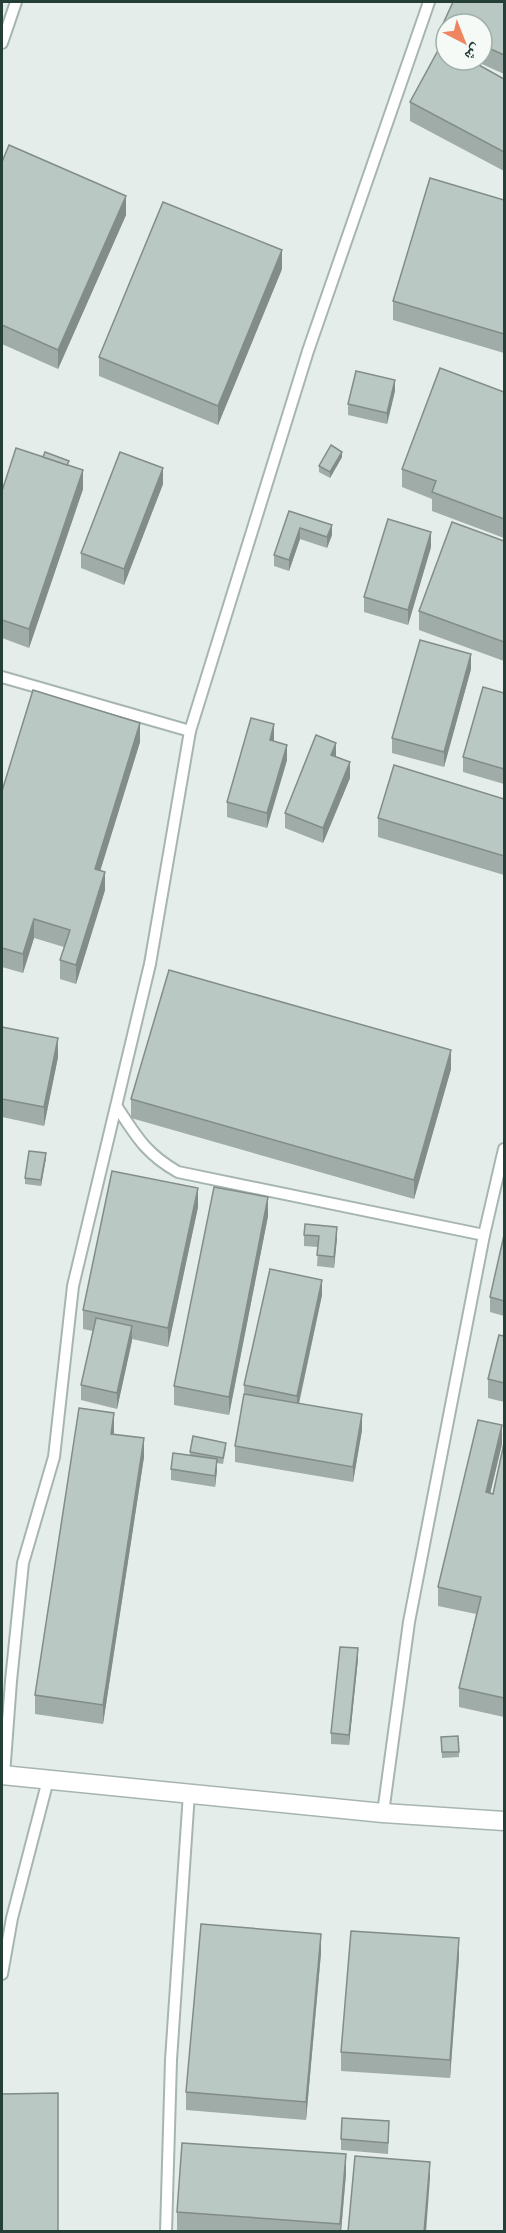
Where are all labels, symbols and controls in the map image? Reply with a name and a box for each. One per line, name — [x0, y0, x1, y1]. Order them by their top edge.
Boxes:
north arrow — [434, 12, 494, 72]
text: ش — [461, 40, 486, 66]

